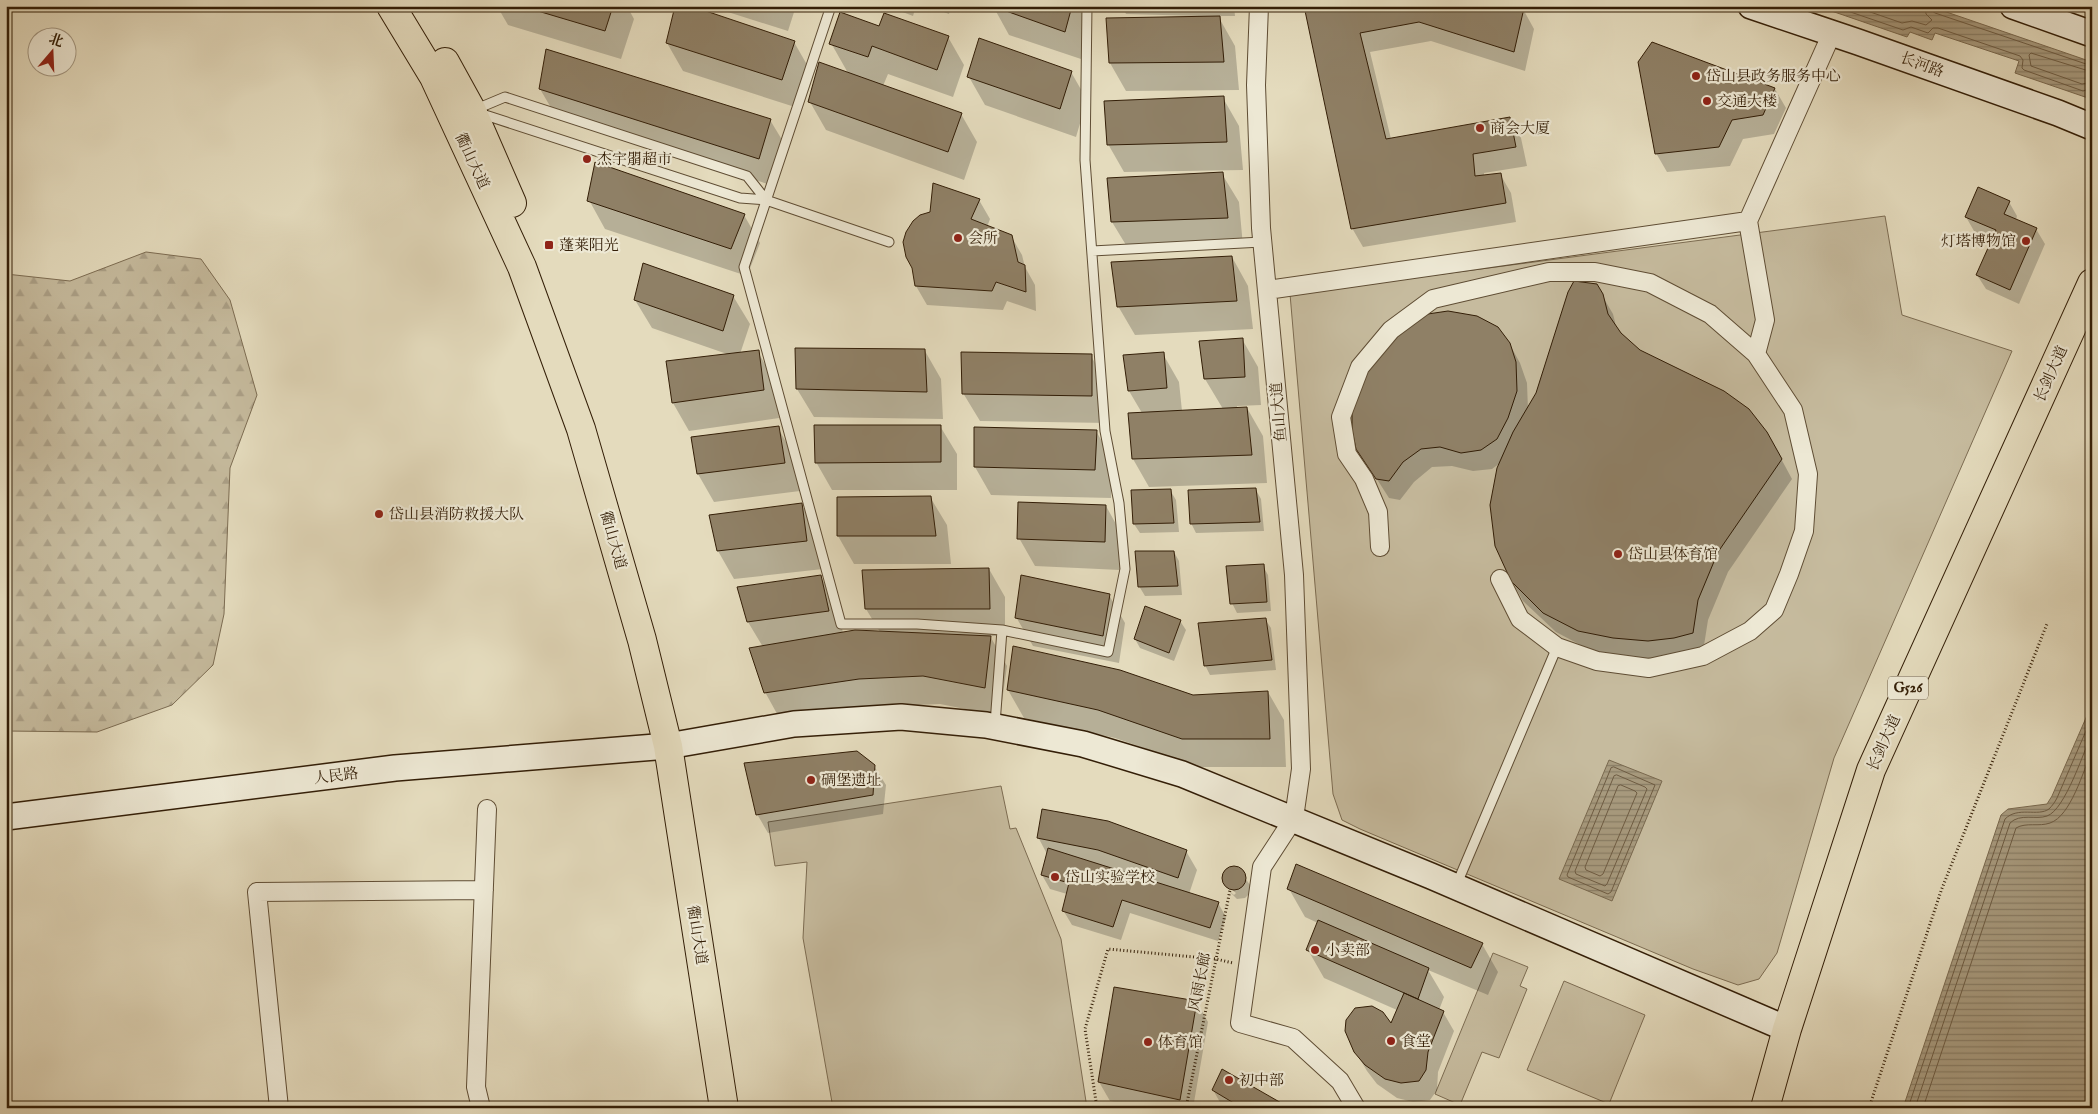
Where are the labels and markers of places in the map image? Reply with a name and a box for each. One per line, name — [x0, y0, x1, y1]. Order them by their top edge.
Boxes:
place label: 岱山县政务服务中心 — [1706, 67, 1841, 86]
marker: 岱山县政务服务中心 — [1690, 70, 1702, 82]
place label: 交通大楼 — [1717, 92, 1777, 111]
marker: 交通大楼 — [1701, 95, 1713, 107]
place label: 商会大厦 — [1490, 119, 1550, 138]
marker: 商会大厦 — [1474, 122, 1486, 134]
place label: 杰宇朤超市 — [597, 150, 672, 169]
marker: 杰宇朤超市 — [581, 153, 593, 165]
place label: 会所 — [968, 229, 998, 248]
marker: 会所 — [952, 232, 964, 244]
place label: 灯塔博物馆 — [1941, 232, 2016, 251]
marker: 灯塔博物馆 — [2020, 235, 2032, 247]
place label: 蓬莱阳光 — [559, 236, 619, 255]
marker: 蓬莱阳光 — [543, 239, 555, 251]
place label: 岱山县消防救援大队 — [389, 505, 524, 524]
marker: 岱山县消防救援大队 — [373, 508, 385, 520]
place label: 岱山县体育馆 — [1628, 545, 1718, 564]
marker: 岱山县体育馆 — [1612, 548, 1624, 560]
place label: 碉堡遗址 — [821, 771, 881, 790]
marker: 碉堡遗址 — [805, 774, 817, 786]
place label: 岱山实验学校 — [1065, 868, 1155, 887]
marker: 岱山实验学校 — [1049, 871, 1061, 883]
place label: 小卖部 — [1325, 941, 1370, 960]
marker: 小卖部 — [1309, 944, 1321, 956]
place label: 食堂 — [1401, 1032, 1431, 1051]
place label: 体育馆 — [1158, 1033, 1203, 1052]
marker: 食堂 — [1385, 1035, 1397, 1047]
marker: 体育馆 — [1142, 1036, 1154, 1048]
place label: 初中部 — [1239, 1071, 1284, 1090]
marker: 初中部 — [1223, 1074, 1235, 1086]

